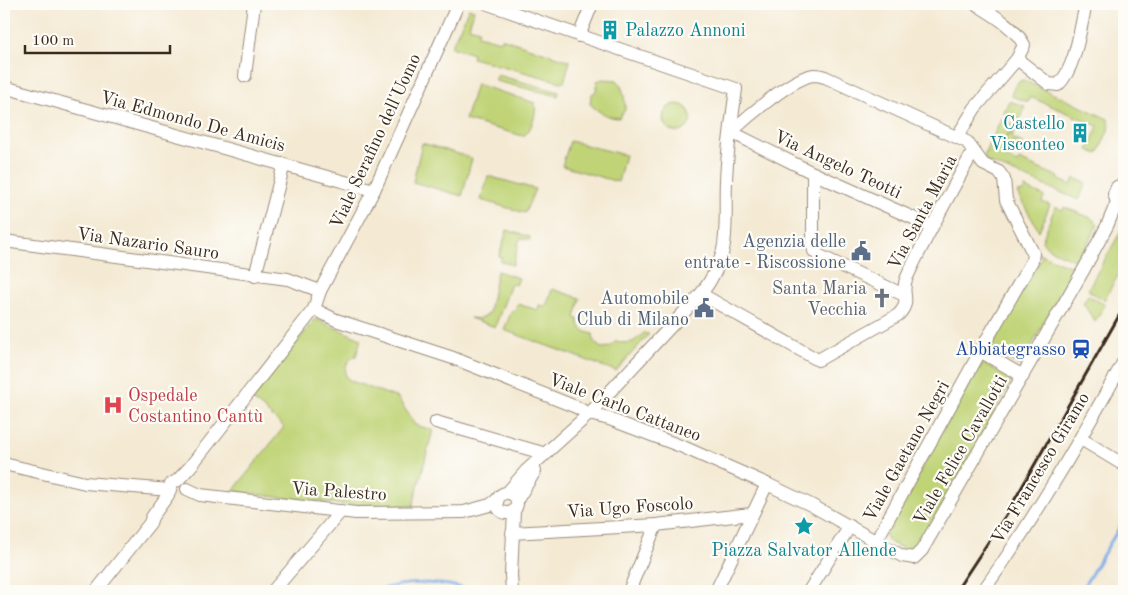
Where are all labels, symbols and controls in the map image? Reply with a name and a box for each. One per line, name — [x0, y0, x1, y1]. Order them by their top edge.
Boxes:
building icon: Palazzo Annoni — [599, 19, 621, 41]
scale bar — [25, 22, 170, 54]
place label: Palazzo Annoni — [625, 22, 746, 40]
text: 100 m — [32, 34, 74, 49]
street label: Viale Serafino dell'Uomo — [327, 51, 424, 232]
street label: Via Edmondo De Amicis — [98, 89, 287, 155]
place label: Castello Visconteo — [989, 115, 1065, 154]
building icon: Castello Visconteo — [1069, 122, 1091, 144]
street label: Via Angelo Teotti — [771, 127, 904, 202]
street label: Via Santa Maria — [885, 152, 961, 273]
street label: Via Nazario Sauro — [75, 225, 220, 263]
place label: Agenzia delle entrate - Riscossione — [684, 233, 846, 272]
public building icon: Agenzia delle entrate - Riscossione — [850, 240, 872, 262]
place label: Santa Maria Vecchia — [772, 280, 867, 319]
church icon: Santa Maria Vecchia — [871, 287, 893, 309]
place label: Automobile Club di Milano — [577, 290, 689, 329]
public building icon: Automobile Club di Milano — [693, 297, 715, 319]
station icon: Abbiategrasso — [1070, 338, 1092, 360]
place label: Abbiategrasso — [955, 341, 1066, 359]
street label: Viale Carlo Cattaneo — [546, 371, 703, 445]
street label: Viale Felice Cavallotti — [911, 373, 1011, 528]
street label: Viale Gaetano Negri — [861, 378, 953, 525]
place label: Ospedale Costantino Cantù — [128, 387, 264, 426]
street label: Via Francesco Giramo — [989, 390, 1093, 547]
hospital icon: Ospedale Costantino Cantù — [102, 394, 124, 416]
street label: Via Palestro — [291, 480, 387, 504]
street label: Via Ugo Foscolo — [566, 495, 694, 521]
place icon: Piazza Salvator Allende — [793, 515, 815, 537]
place label: Piazza Salvator Allende — [711, 542, 897, 560]

